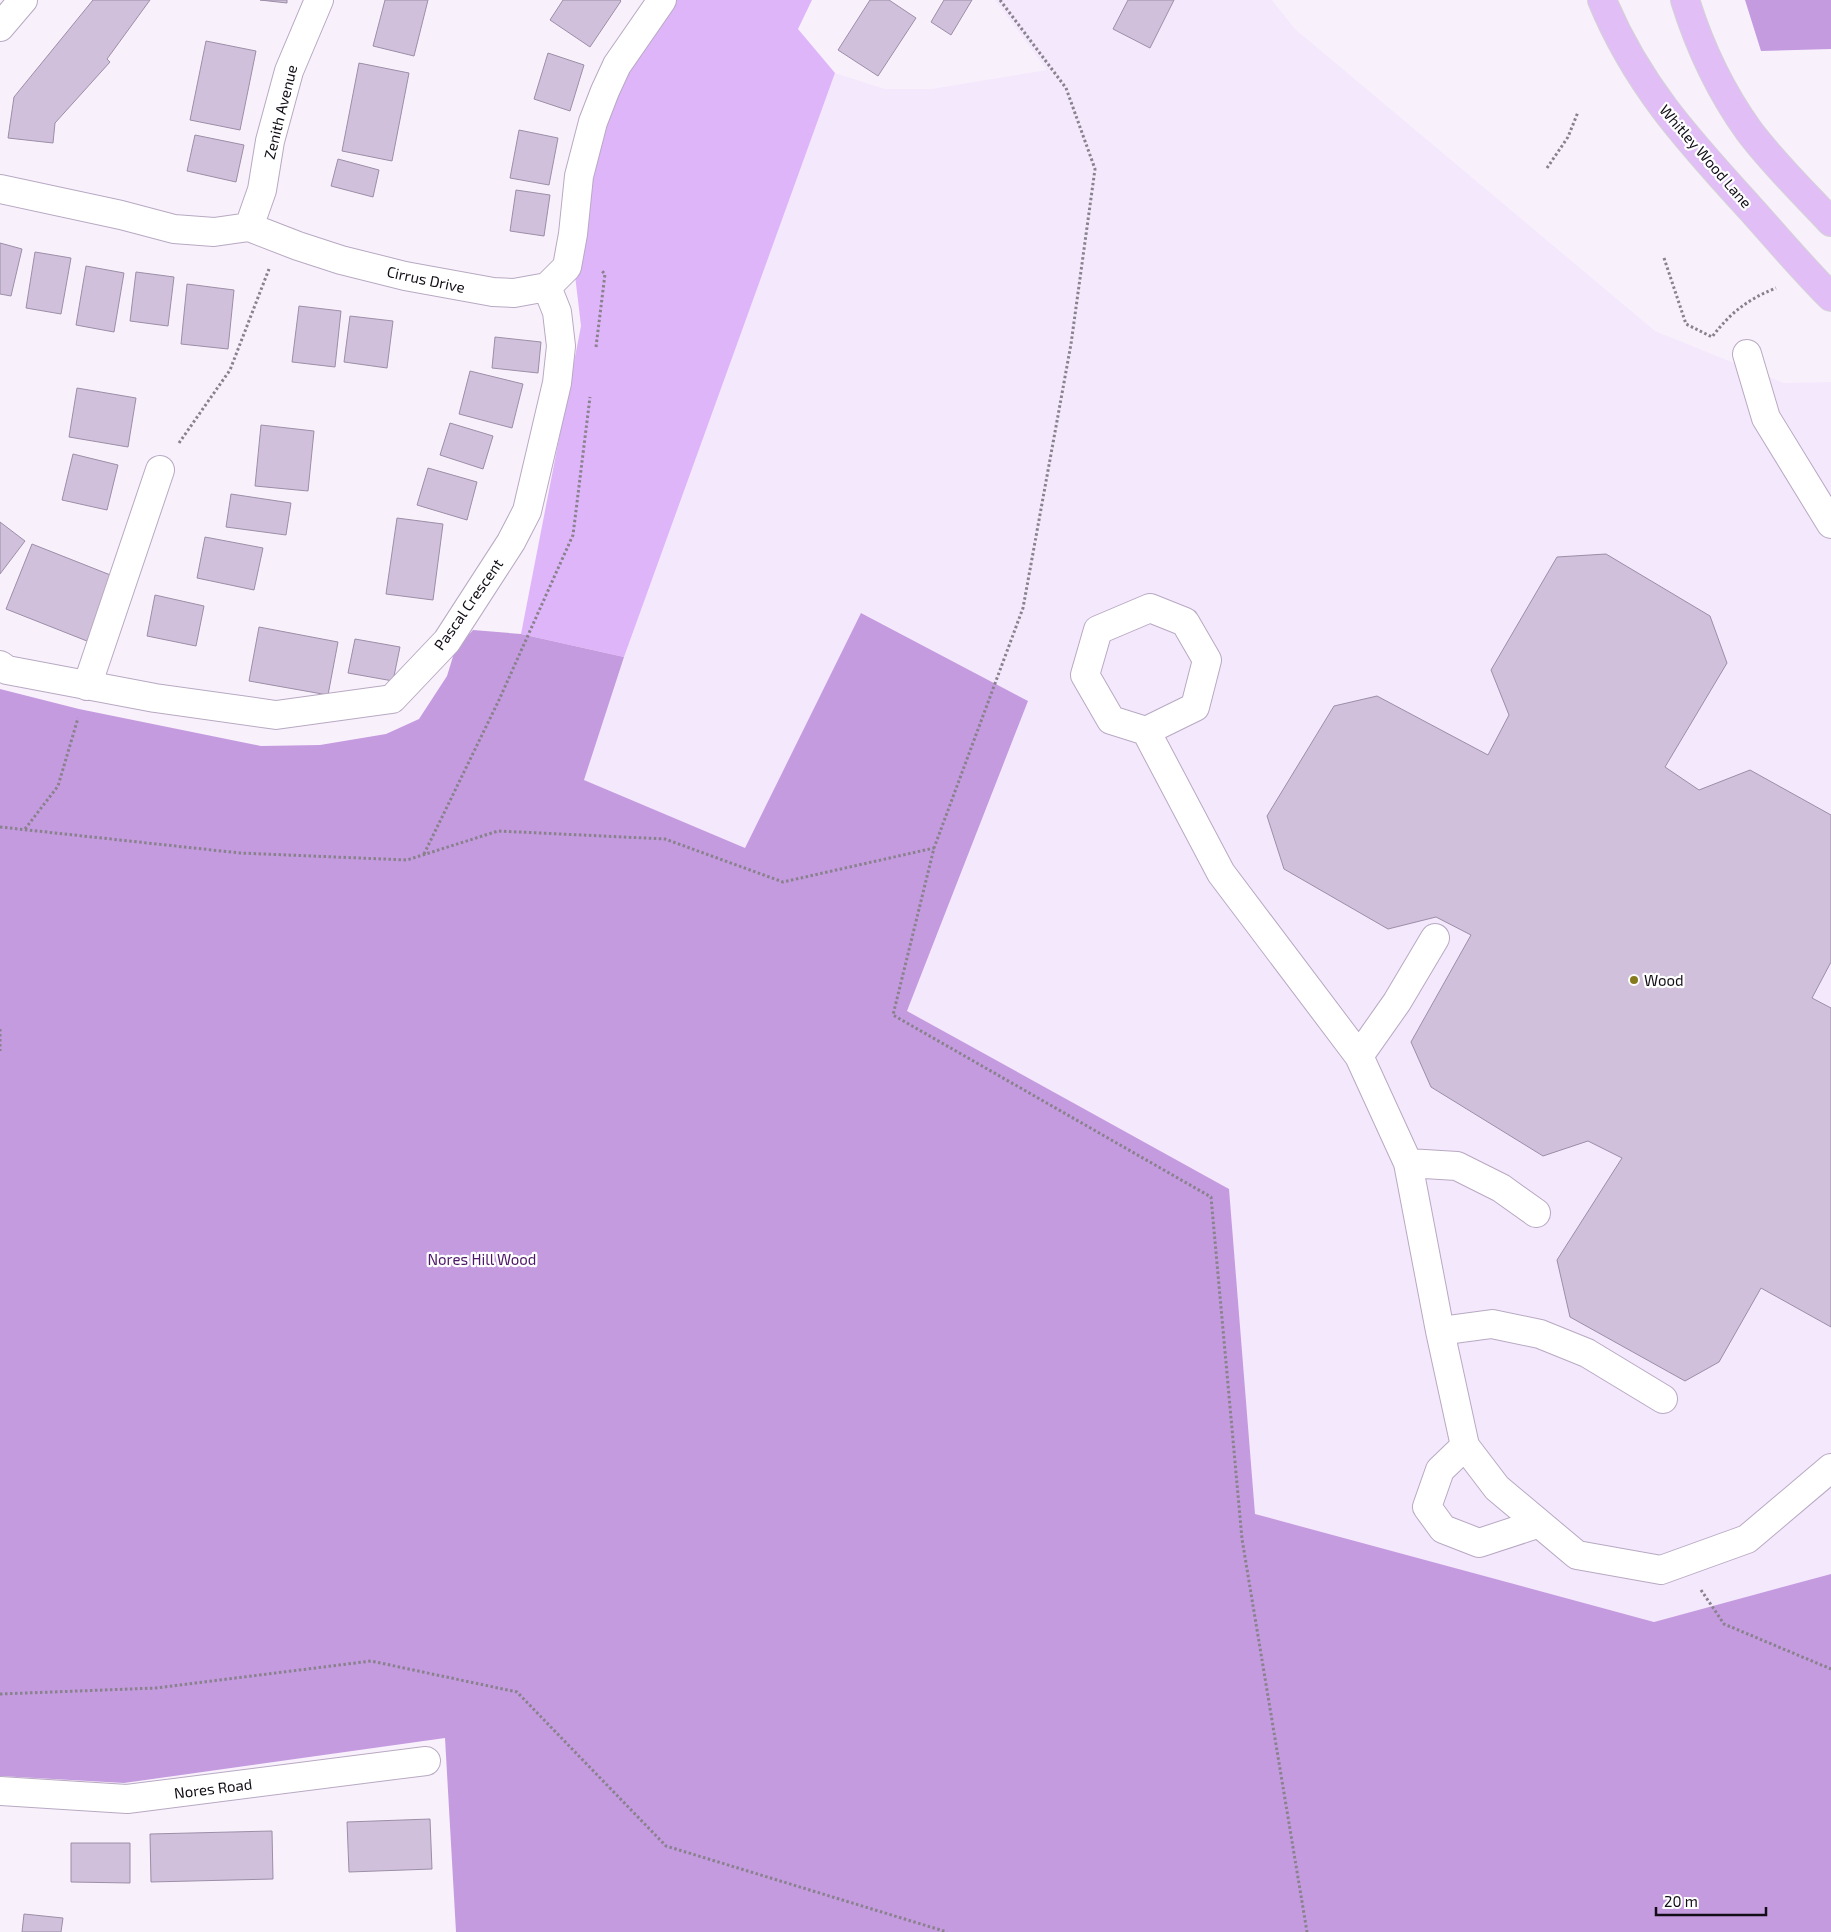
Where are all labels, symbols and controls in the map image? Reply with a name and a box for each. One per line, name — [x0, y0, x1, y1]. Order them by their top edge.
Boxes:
street label: Zenith Avenue — [260, 63, 300, 161]
street label: Whitley Wood Lane — [1656, 101, 1756, 211]
street label: Cirrus Drive — [385, 262, 467, 296]
street label: Pascal Crescent — [430, 555, 506, 653]
place label: Wood — [1644, 971, 1684, 989]
marker: Wood — [1628, 974, 1640, 986]
park label: Nores Hill Wood — [428, 1250, 536, 1268]
street label: Nores Road — [173, 1774, 253, 1802]
scale bar — [1656, 1884, 1766, 1916]
text: 20 m — [1664, 1892, 1698, 1910]

